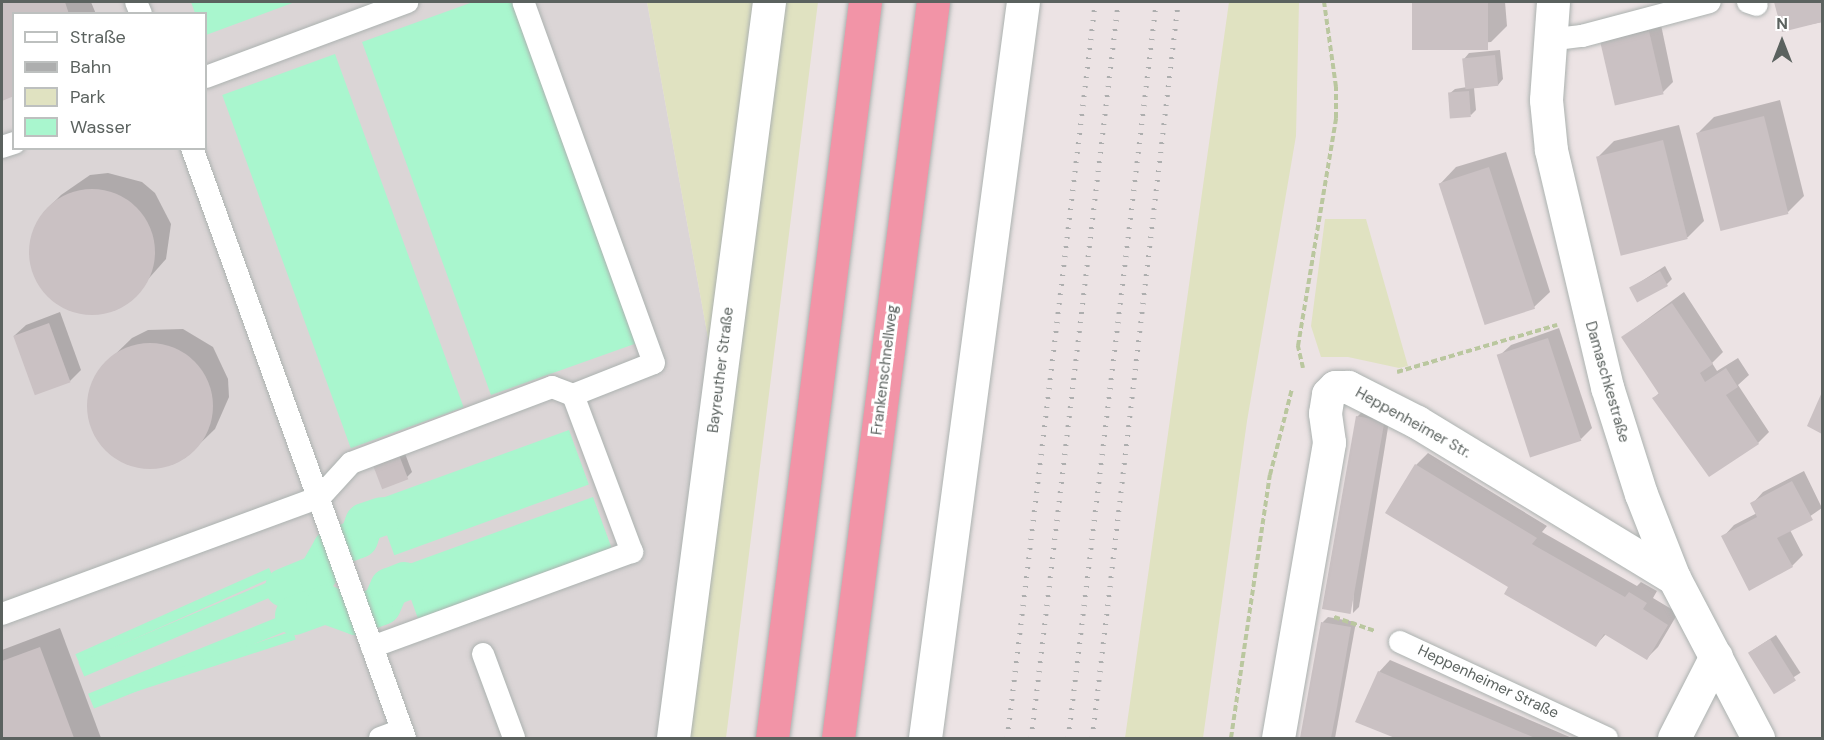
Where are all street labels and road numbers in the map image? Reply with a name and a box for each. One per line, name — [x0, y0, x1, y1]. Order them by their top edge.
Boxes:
street label: Frankenschnellweg — [868, 304, 902, 436]
street label: Bayreuther Straße — [704, 306, 738, 434]
street label: Damaschkestraße — [1581, 319, 1633, 445]
street label: Heppenheimer Str. — [1352, 384, 1474, 462]
street label: Heppenheimer Straße — [1415, 641, 1561, 723]

